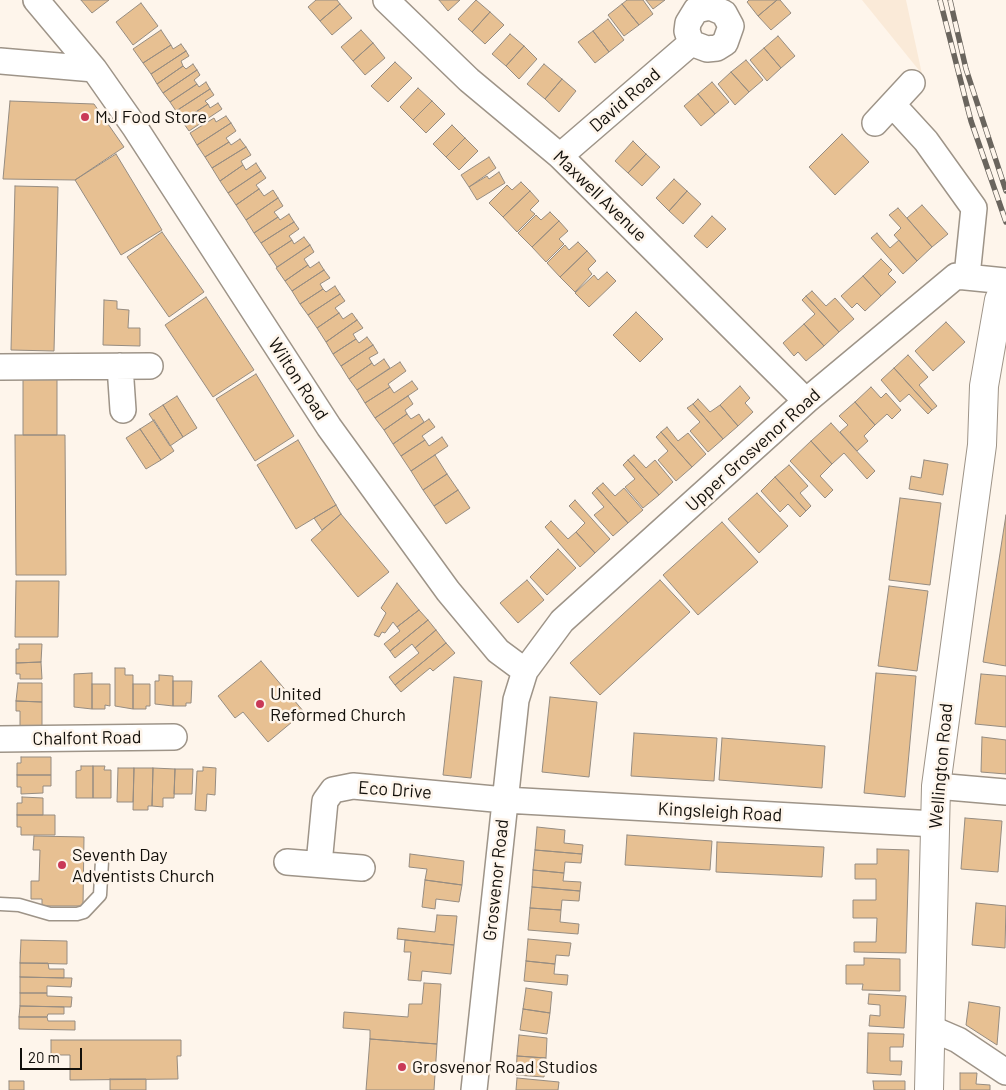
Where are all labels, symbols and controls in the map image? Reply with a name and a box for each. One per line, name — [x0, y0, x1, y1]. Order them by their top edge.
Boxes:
street label: David Road — [585, 63, 665, 137]
place label: MJ Food Store — [95, 106, 207, 128]
marker: MJ Food Store — [79, 111, 91, 123]
street label: Maxwell Avenue — [549, 146, 651, 246]
street label: Wilton Road — [263, 334, 333, 424]
street label: Upper Grosvenor Road — [681, 384, 825, 516]
place label: United Reformed Church — [270, 683, 406, 726]
marker: United Reformed Church — [254, 698, 266, 710]
street label: Wellington Road — [925, 702, 957, 830]
street label: Chalfont Road — [32, 726, 142, 750]
street label: Eco Drive — [357, 777, 433, 803]
street label: Kingsleigh Road — [657, 798, 783, 826]
street label: Grosvenor Road — [479, 818, 513, 942]
place label: Seventh Day Adventists Church — [72, 844, 214, 886]
marker: Seventh Day Adventists Church — [56, 859, 68, 871]
scale bar — [22, 1038, 85, 1070]
text: 20 m — [28, 1048, 60, 1066]
place label: Grosvenor Road Studios — [412, 1056, 598, 1078]
marker: Grosvenor Road Studios — [396, 1061, 408, 1073]

